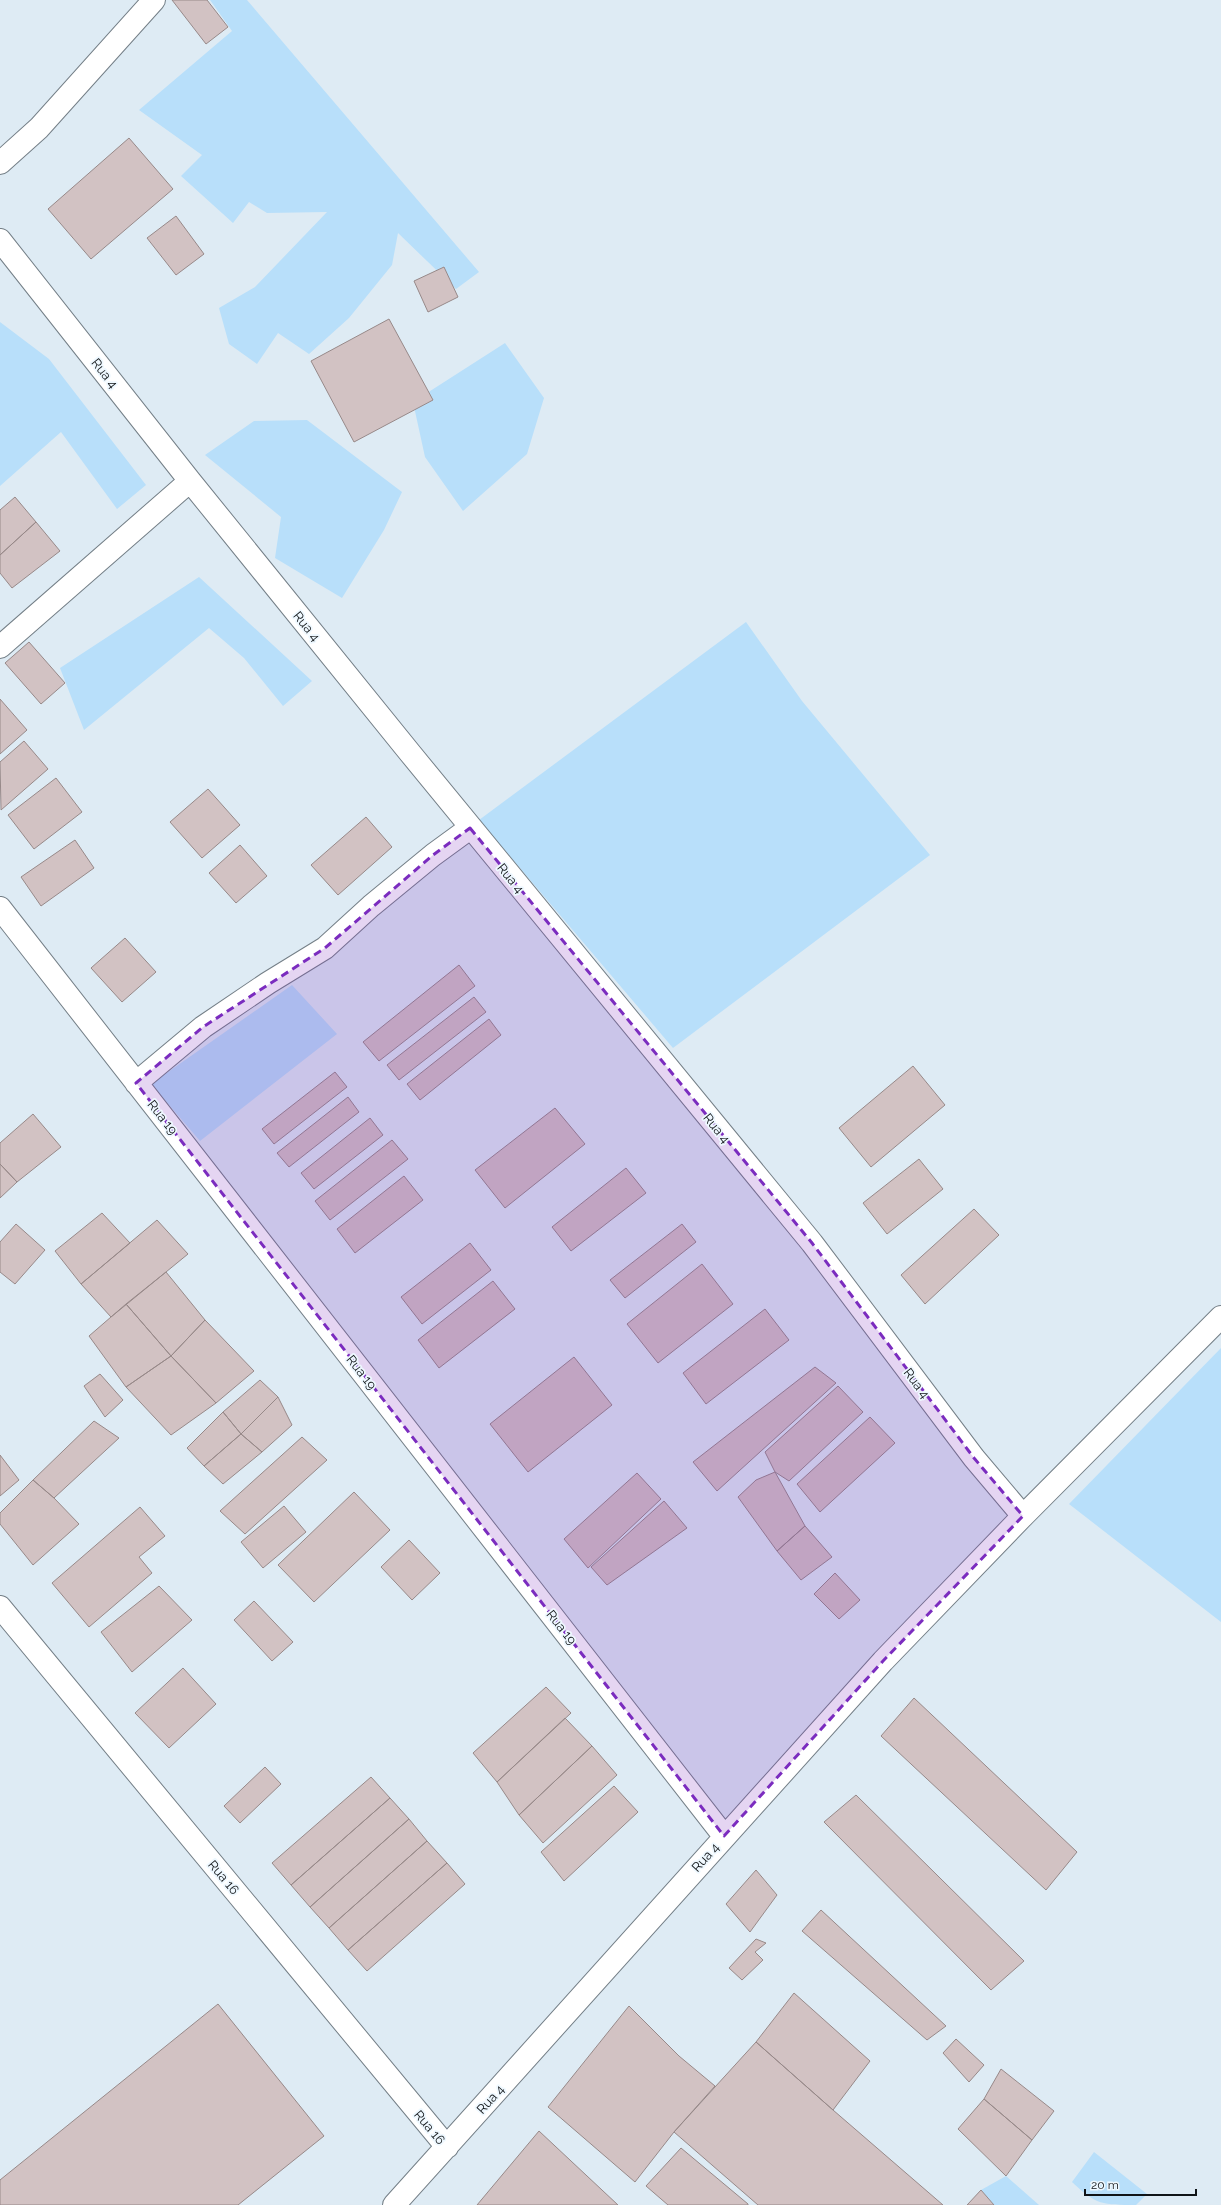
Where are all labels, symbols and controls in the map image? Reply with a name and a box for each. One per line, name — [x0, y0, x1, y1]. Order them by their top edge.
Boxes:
street label: Rua 4 — [88, 355, 121, 391]
street label: Rua 4 — [290, 609, 323, 644]
street label: Rua 4 — [494, 861, 527, 896]
street label: Rua 19 — [144, 1097, 181, 1138]
street label: Rua 4 — [700, 1111, 733, 1146]
street label: Rua 19 — [343, 1352, 380, 1393]
street label: Rua 4 — [900, 1365, 933, 1401]
street label: Rua 19 — [543, 1607, 580, 1648]
street label: Rua 4 — [689, 1840, 722, 1875]
street label: Rua 16 — [205, 1857, 242, 1898]
street label: Rua 4 — [474, 2082, 507, 2117]
street label: Rua 16 — [411, 2107, 448, 2148]
scale bar — [1085, 2171, 1196, 2197]
text: 20 m — [1091, 2178, 1119, 2192]

